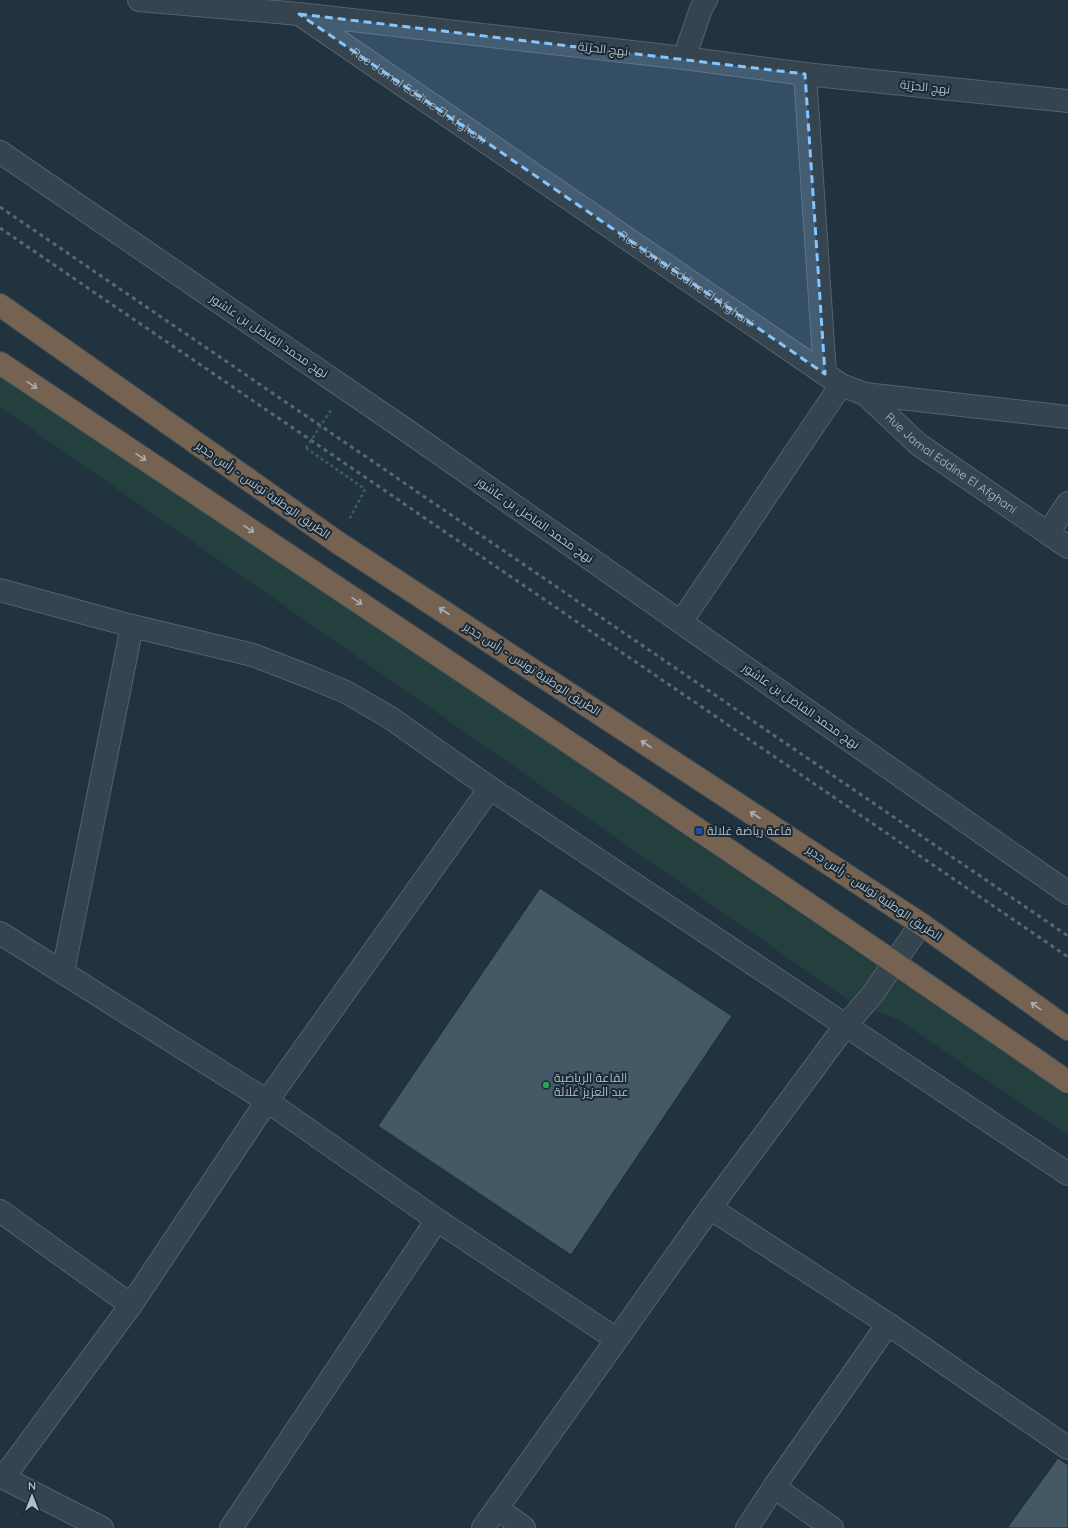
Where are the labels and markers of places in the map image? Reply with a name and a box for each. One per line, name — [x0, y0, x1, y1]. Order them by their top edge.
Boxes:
place label: قاعة رياضة غلالة — [707, 823, 791, 838]
marker: قاعة رياضة غلالة — [694, 826, 704, 836]
place label: القاعة الرياضية عبد العزيز غلالة — [554, 1070, 629, 1099]
marker: القاعة الرياضية عبد العزيز غلالة — [541, 1080, 551, 1090]

